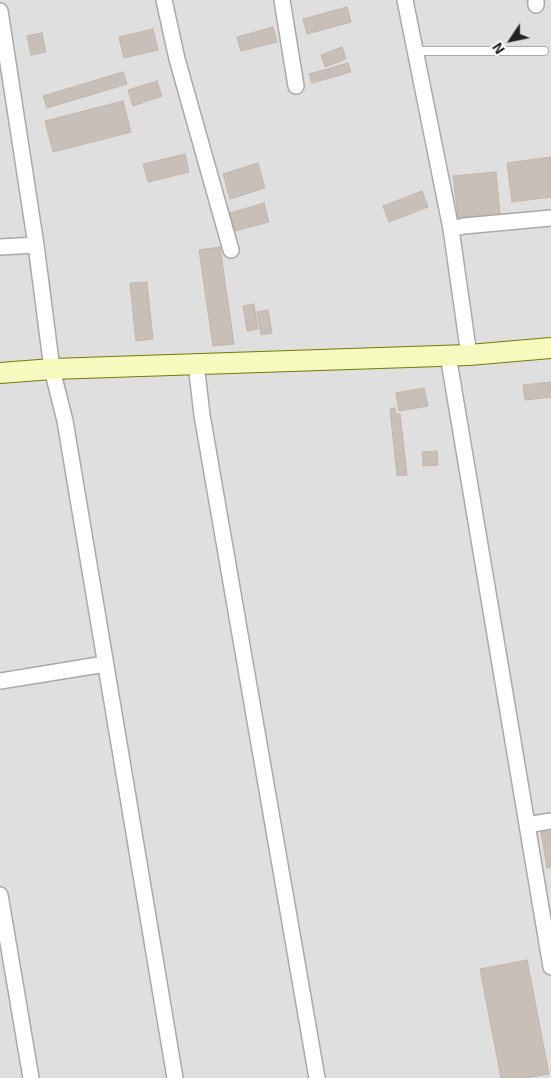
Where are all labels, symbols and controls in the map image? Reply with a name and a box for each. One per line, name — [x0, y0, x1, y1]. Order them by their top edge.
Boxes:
north arrow — [486, 15, 536, 65]
text: N — [488, 40, 508, 58]

